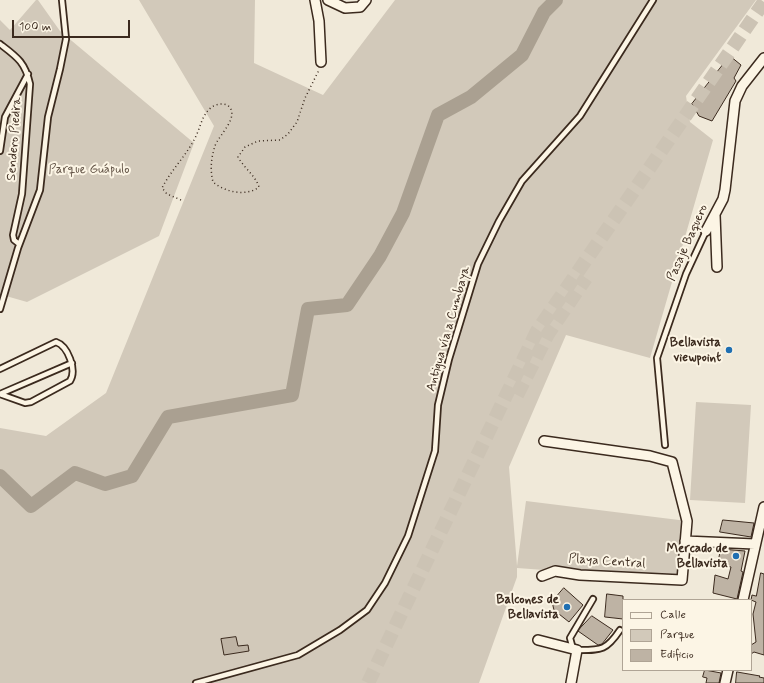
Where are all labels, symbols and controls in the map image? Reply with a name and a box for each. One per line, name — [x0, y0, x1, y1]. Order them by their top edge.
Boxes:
scale bar — [14, 12, 132, 38]
text: 100 m — [19, 19, 51, 35]
street label: Sendero Piedra — [4, 97, 26, 181]
park label: Parque Guápulo — [48, 162, 130, 178]
street label: Pasaje Baquero — [664, 202, 712, 284]
street label: Antigua vía a Cumbaya — [424, 265, 474, 393]
place label: Bellavista viewpoint — [670, 335, 721, 366]
marker: Bellavista viewpoint — [724, 345, 734, 355]
place label: Mercado de Bellavista — [667, 541, 728, 572]
marker: Mercado de Bellavista — [731, 551, 741, 561]
street label: Playa Central — [568, 552, 646, 572]
place label: Balcones de Bellavista — [496, 592, 559, 623]
legend — [622, 599, 752, 671]
marker: Balcones de Bellavista — [562, 602, 572, 612]
text: Calle — [660, 607, 686, 623]
text: Parque — [660, 627, 695, 643]
text: Edificio — [660, 647, 694, 663]

